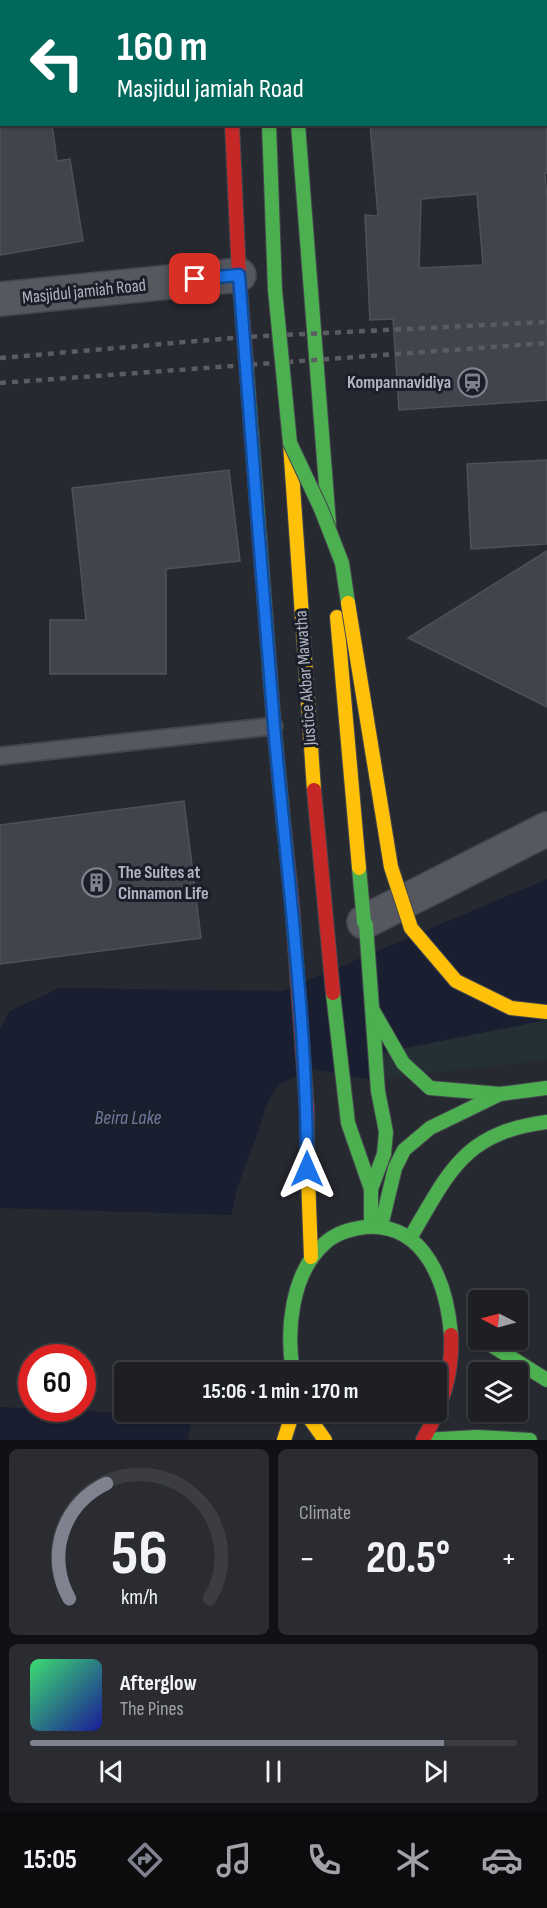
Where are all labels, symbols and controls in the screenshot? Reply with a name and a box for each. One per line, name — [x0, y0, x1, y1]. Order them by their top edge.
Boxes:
text: 160 m — [117, 22, 208, 73]
icon: left — [18, 24, 96, 102]
text: Masjidul jamiah Road — [117, 73, 304, 105]
pin — [169, 253, 220, 304]
icon: arrive — [178, 262, 211, 295]
street label: Masjidul jamiah Road — [21, 275, 147, 308]
station icon: Kompannavidiya — [456, 366, 488, 398]
place label: Kompannavidiya — [347, 372, 451, 393]
street label: Justice Akbar Mawatha — [290, 610, 321, 747]
place label: The Suites at Cinnamon Life — [118, 862, 209, 904]
building icon: The Suites at Cinnamon Life — [81, 866, 113, 898]
water label: Beira Lake — [95, 1106, 162, 1130]
position arrow — [275, 1137, 339, 1201]
north arrow — [468, 1290, 528, 1350]
map controls — [468, 1290, 528, 1422]
speed limit sign: 60 — [18, 1344, 96, 1422]
button: layers — [468, 1362, 528, 1422]
text: 15:06 · 1 min · 170 m — [203, 1378, 358, 1405]
text: Climate — [299, 1501, 351, 1525]
text: 56 — [111, 1517, 167, 1592]
text: 20.5° — [366, 1531, 450, 1586]
text: − — [299, 1539, 315, 1579]
text: + — [501, 1539, 517, 1579]
text: km/h — [120, 1585, 158, 1610]
text: Afterglow — [120, 1670, 197, 1697]
text: The Pines — [120, 1697, 184, 1721]
icon: previous — [95, 1755, 128, 1788]
icon: pause — [257, 1755, 290, 1788]
icon: next — [419, 1755, 452, 1788]
icon: directions — [124, 1839, 166, 1881]
icon: music — [213, 1839, 255, 1881]
icon: phone — [303, 1839, 345, 1881]
icon: climate — [392, 1839, 434, 1881]
icon: car — [481, 1839, 523, 1881]
text: 15:05 — [24, 1844, 77, 1876]

